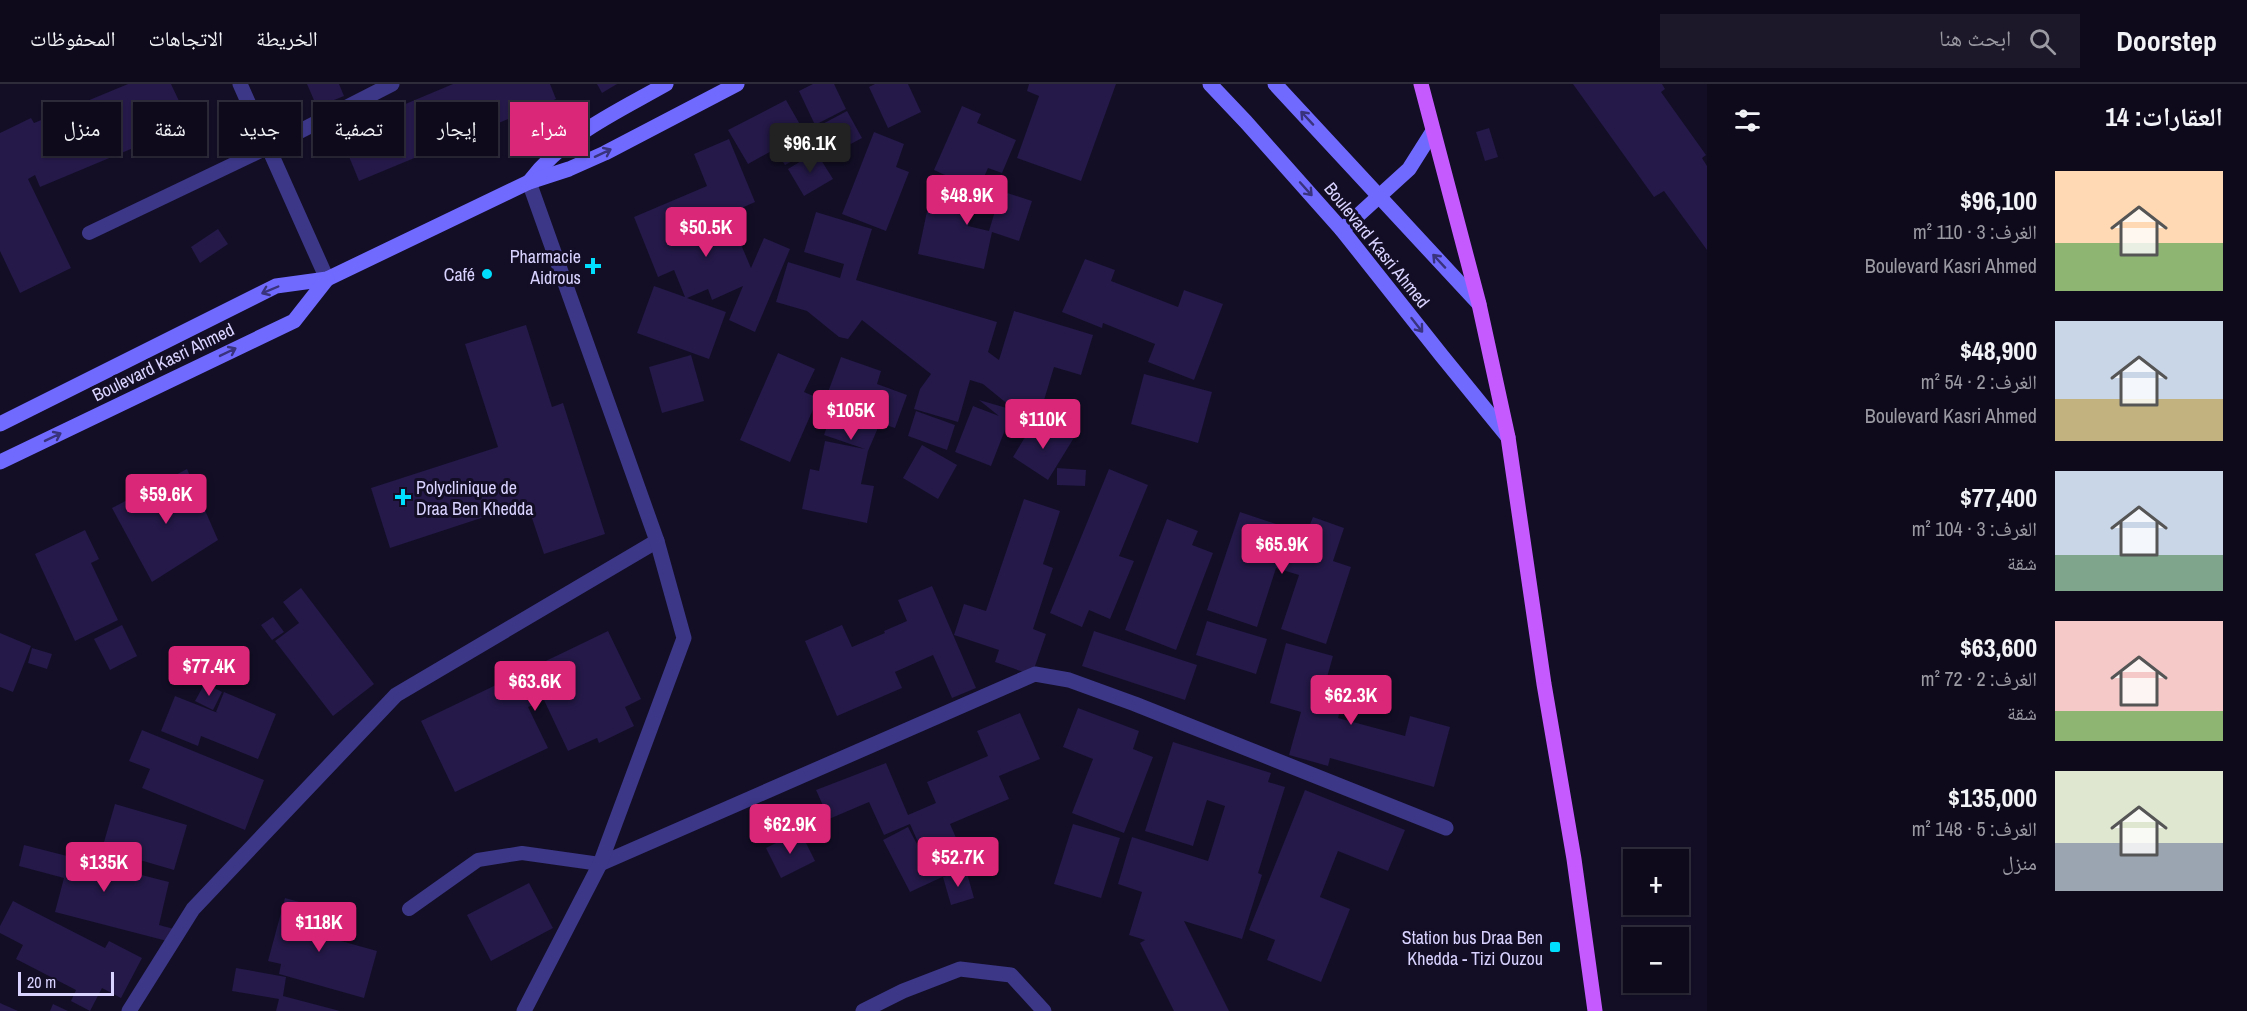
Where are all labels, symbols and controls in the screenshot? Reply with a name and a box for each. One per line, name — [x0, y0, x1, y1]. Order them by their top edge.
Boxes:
search box — [1660, 14, 2080, 68]
text: Doorstep — [2116, 22, 2217, 60]
text: ابحث هنا — [1939, 23, 2011, 53]
text: المحفوظات — [30, 24, 115, 53]
text: الاتجاهات — [148, 24, 223, 53]
text: الخريطة — [256, 24, 318, 53]
icon: search — [2026, 25, 2059, 58]
text: العقارات: 14 — [2105, 99, 2223, 134]
chip: منزل — [43, 102, 121, 156]
chip: شقة — [133, 102, 207, 156]
chip: جديد — [219, 102, 301, 156]
chip: تصفية — [313, 102, 404, 156]
chip: إيجار — [416, 102, 498, 156]
chip: شراء — [510, 102, 588, 156]
icon: filters — [1731, 104, 1764, 137]
one-way arrow — [1300, 111, 1314, 126]
pin: $96.1K — [761, 123, 859, 174]
text: $96.1K — [784, 129, 836, 156]
one-way arrow — [594, 147, 612, 159]
pin: $48.9K — [918, 175, 1016, 226]
street label: Boulevard Kasri Ahmed — [1318, 177, 1436, 313]
text: $48.9K — [941, 181, 993, 208]
one-way arrow — [1299, 181, 1313, 196]
text: $96,100 — [1960, 183, 2037, 218]
icon: home — [2103, 195, 2175, 267]
pin: $50.5K — [657, 207, 755, 258]
text: $50.5K — [680, 213, 732, 240]
text: الغرف: 3 · 110 m² — [1913, 218, 2037, 245]
place label: Pharmacie Aidrous — [510, 244, 581, 290]
text: Boulevard Kasri Ahmed — [1865, 252, 2037, 279]
one-way arrow — [1432, 254, 1446, 269]
marker: Pharmacie Aidrous — [586, 259, 600, 273]
place label: Café — [444, 262, 475, 287]
marker: Café — [480, 267, 494, 281]
one-way arrow — [262, 285, 280, 296]
street label: Boulevard Kasri Ahmed — [88, 317, 238, 407]
one-way arrow — [1411, 317, 1424, 333]
text: $48,900 — [1960, 333, 2037, 368]
icon: home — [2103, 345, 2175, 417]
one-way arrow — [219, 346, 237, 358]
text: الغرف: 2 · 54 m² — [1921, 368, 2037, 395]
pin: $105K — [809, 390, 893, 441]
text: $105K — [827, 396, 875, 423]
pin: $110K — [1001, 399, 1085, 450]
text: Boulevard Kasri Ahmed — [1865, 402, 2037, 429]
text: $110K — [1019, 405, 1067, 432]
one-way arrow — [43, 430, 61, 442]
pin: $59.6K — [117, 474, 215, 525]
place label: Polyclinique de Draa Ben Khedda — [416, 475, 533, 521]
text: $59.6K — [140, 480, 192, 507]
text: $77,400 — [1960, 480, 2037, 515]
marker: Polyclinique de Draa Ben Khedda — [394, 488, 412, 506]
icon: home — [2103, 495, 2175, 567]
text: الغرف: 3 · 104 m² — [1912, 515, 2037, 542]
pin: $65.9K — [1233, 524, 1331, 575]
text: $65.9K — [1256, 530, 1308, 557]
text: شقة — [2007, 549, 2037, 576]
text: $63,600 — [1960, 630, 2037, 665]
icon: home — [2103, 645, 2175, 717]
pin: $77.4K — [160, 646, 258, 697]
text: $77.4K — [183, 652, 235, 679]
pin: $63.6K — [486, 661, 584, 712]
text: الغرف: 2 · 72 m² — [1921, 665, 2037, 692]
text: $63.6K — [509, 667, 561, 694]
pin: $62.3K — [1302, 675, 1400, 726]
text: $62.3K — [1325, 681, 1377, 708]
text: شقة — [2007, 699, 2037, 726]
text: $135,000 — [1948, 780, 2037, 815]
icon: home — [2103, 795, 2175, 867]
pin: $62.9K — [741, 804, 839, 855]
text: $62.9K — [764, 810, 816, 837]
text: الغرف: 5 · 148 m² — [1912, 815, 2037, 842]
pin: $52.7K — [909, 837, 1007, 888]
pin: $135K — [62, 842, 146, 893]
text: $52.7K — [932, 843, 984, 870]
text: $135K — [80, 848, 128, 875]
map controls — [1623, 849, 1689, 993]
button: + — [1623, 849, 1689, 915]
text: منزل — [2002, 849, 2037, 876]
pin: $118K — [277, 902, 361, 953]
text: $118K — [295, 908, 343, 935]
place label: Station bus Draa Ben Khedda - Tizi Ouzou — [1402, 925, 1543, 971]
button: − — [1623, 927, 1689, 993]
marker: Station bus Draa Ben Khedda - Tizi Ouzou — [1548, 940, 1562, 954]
scale bar — [18, 969, 114, 996]
text: 20 m — [27, 971, 56, 993]

